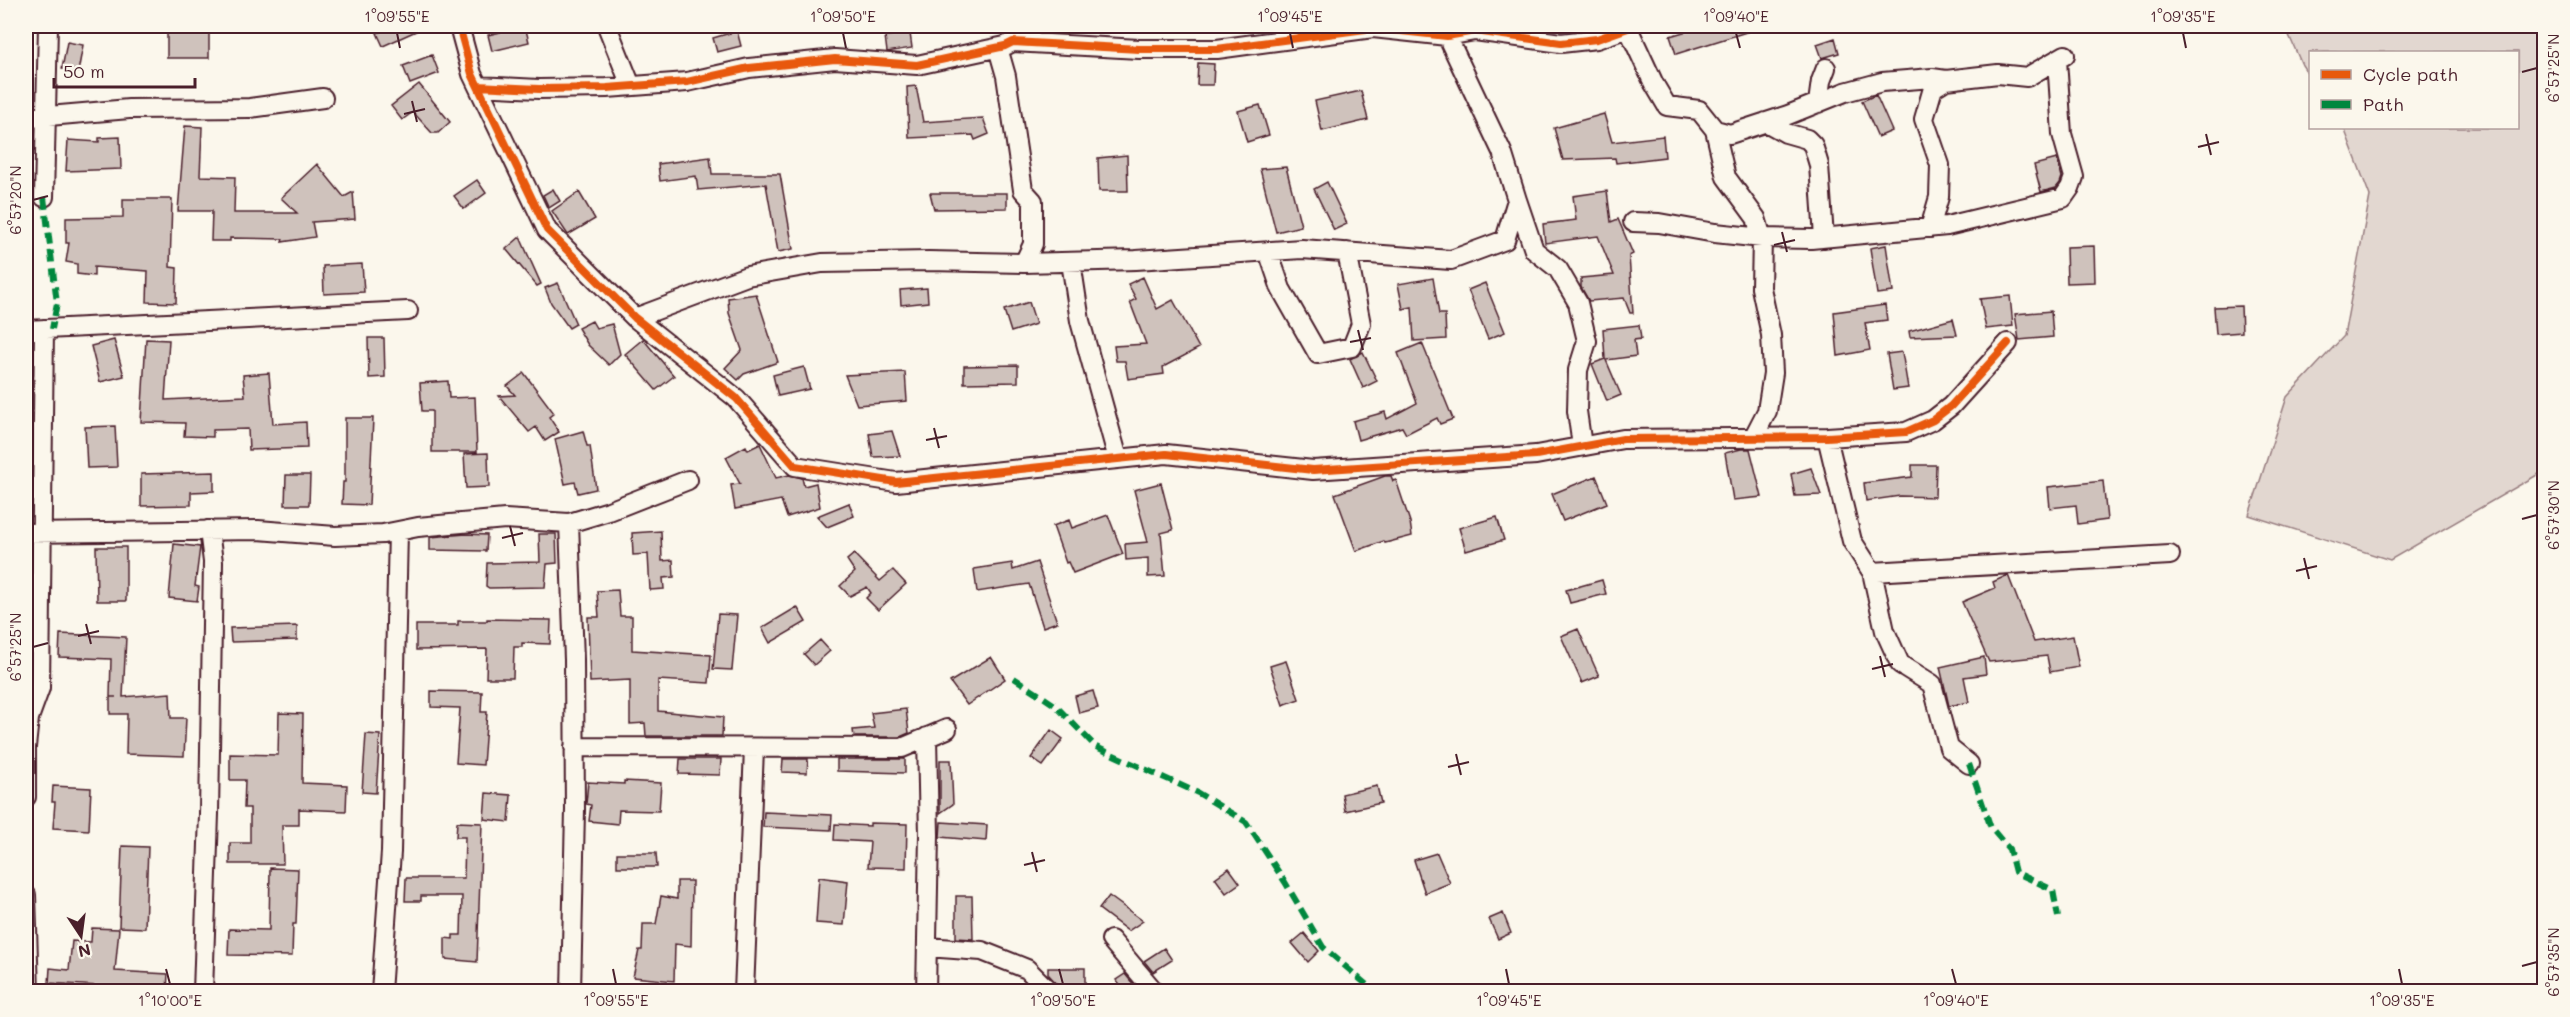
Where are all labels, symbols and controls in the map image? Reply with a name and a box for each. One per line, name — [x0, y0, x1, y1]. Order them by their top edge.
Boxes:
text: 1°09'55"E — [364, 6, 430, 26]
text: 1°09'50"E — [810, 6, 876, 26]
text: 1°09'45"E — [1257, 6, 1323, 26]
text: 1°09'40"E — [1703, 6, 1769, 26]
text: 1°09'35"E — [2150, 6, 2216, 26]
text: 6°57'25"N — [2543, 34, 2563, 102]
scale bar — [54, 51, 195, 89]
legend — [2309, 51, 2519, 129]
text: 50 m — [63, 59, 105, 83]
text: Cycle path — [2363, 62, 2458, 86]
text: Path — [2363, 92, 2403, 116]
text: 6°57'20"N — [5, 165, 25, 235]
text: 6°57'30"N — [2543, 480, 2563, 550]
text: 6°57'25"N — [5, 613, 25, 681]
north arrow — [51, 906, 111, 966]
text: 6°57'35"N — [2543, 927, 2563, 997]
text: N — [76, 940, 93, 963]
text: 1°10'00"E — [138, 990, 202, 1010]
text: 1°09'55"E — [583, 990, 649, 1010]
text: 1°09'50"E — [1030, 990, 1096, 1010]
text: 1°09'45"E — [1476, 990, 1542, 1010]
text: 1°09'40"E — [1923, 990, 1989, 1010]
text: 1°09'35"E — [2369, 990, 2435, 1010]

